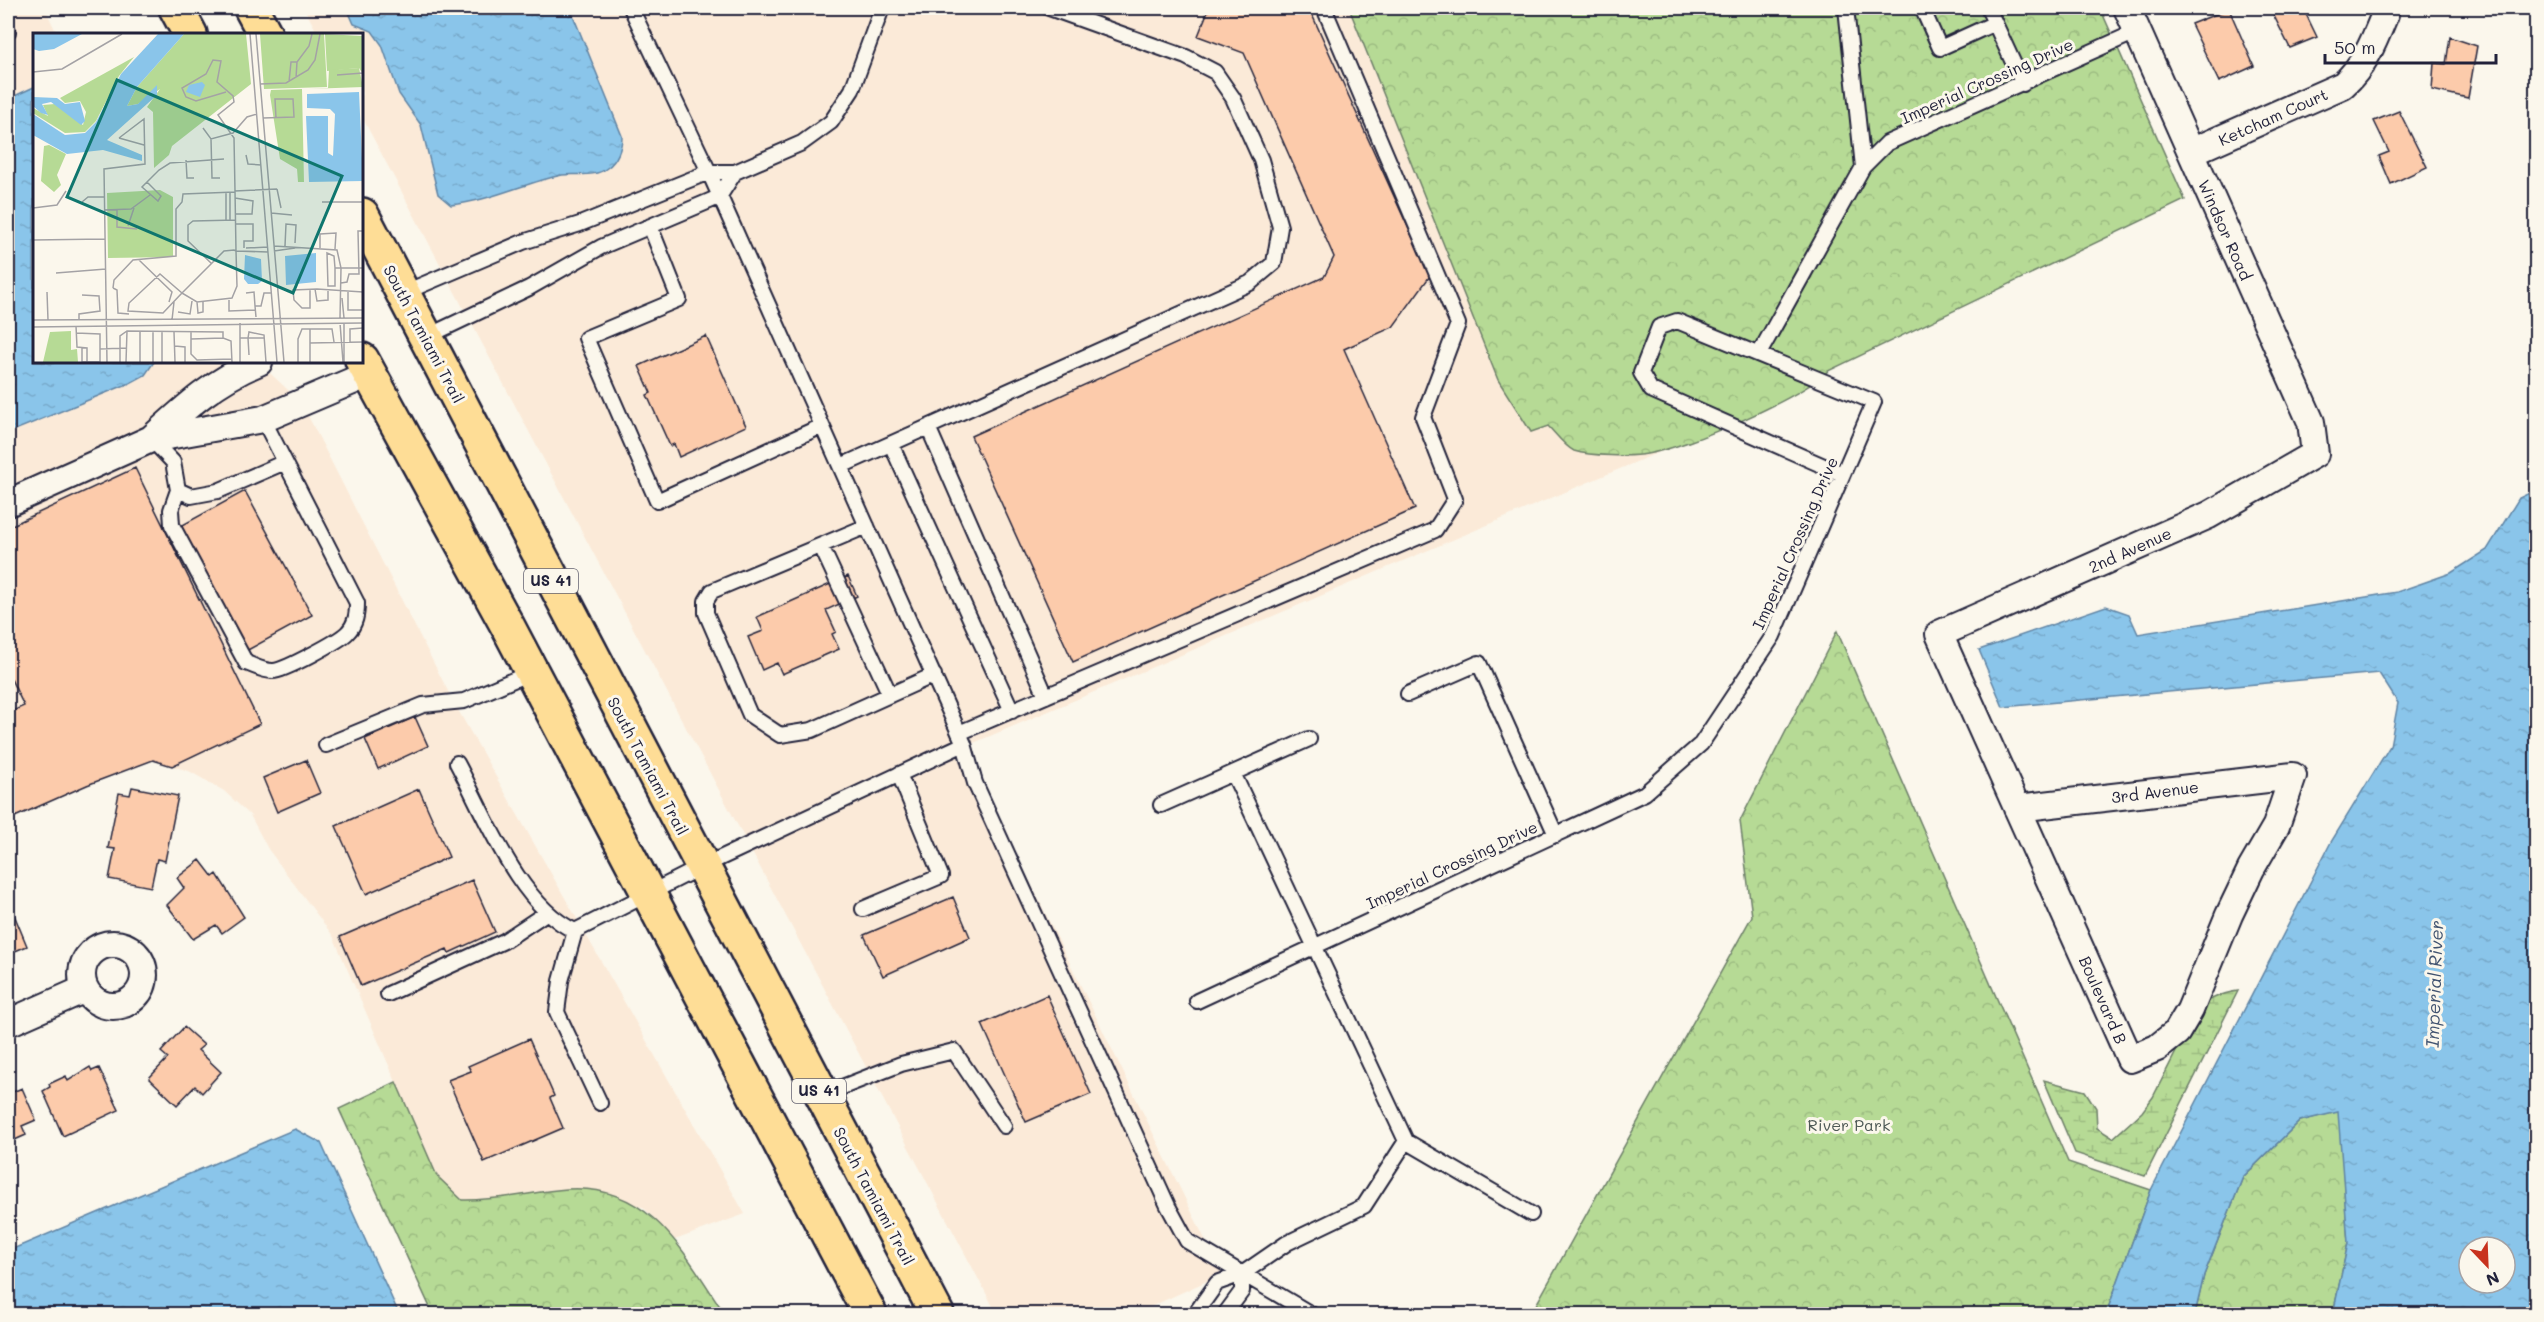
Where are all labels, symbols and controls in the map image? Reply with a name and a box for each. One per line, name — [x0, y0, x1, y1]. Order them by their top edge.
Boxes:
scale bar — [2325, 27, 2496, 65]
inset map — [33, 33, 363, 363]
street label: Imperial Crossing Drive — [1897, 33, 2076, 128]
text: 50 m — [2334, 35, 2376, 59]
street label: Ketcham Court — [2215, 83, 2331, 150]
street label: Windsor Road — [2194, 176, 2257, 284]
street label: South Tamiami Trail — [379, 261, 470, 406]
street label: Imperial Crossing Drive — [1747, 453, 1842, 632]
street label: 2nd Avenue — [2085, 522, 2174, 577]
road number: US 41 — [524, 569, 578, 593]
street label: South Tamiami Trail — [603, 693, 694, 838]
street label: 3rd Avenue — [2110, 776, 2200, 807]
street label: Imperial Crossing Drive — [1363, 816, 1541, 913]
water label: Imperial River — [2420, 920, 2448, 1048]
street label: Boulevard B — [2075, 953, 2132, 1047]
road number: US 41 — [792, 1079, 846, 1103]
park label: River Park — [1808, 1114, 1890, 1135]
street label: South Tamiami Trail — [829, 1123, 920, 1268]
north arrow — [2457, 1235, 2517, 1295]
text: N — [2483, 1267, 2503, 1291]

